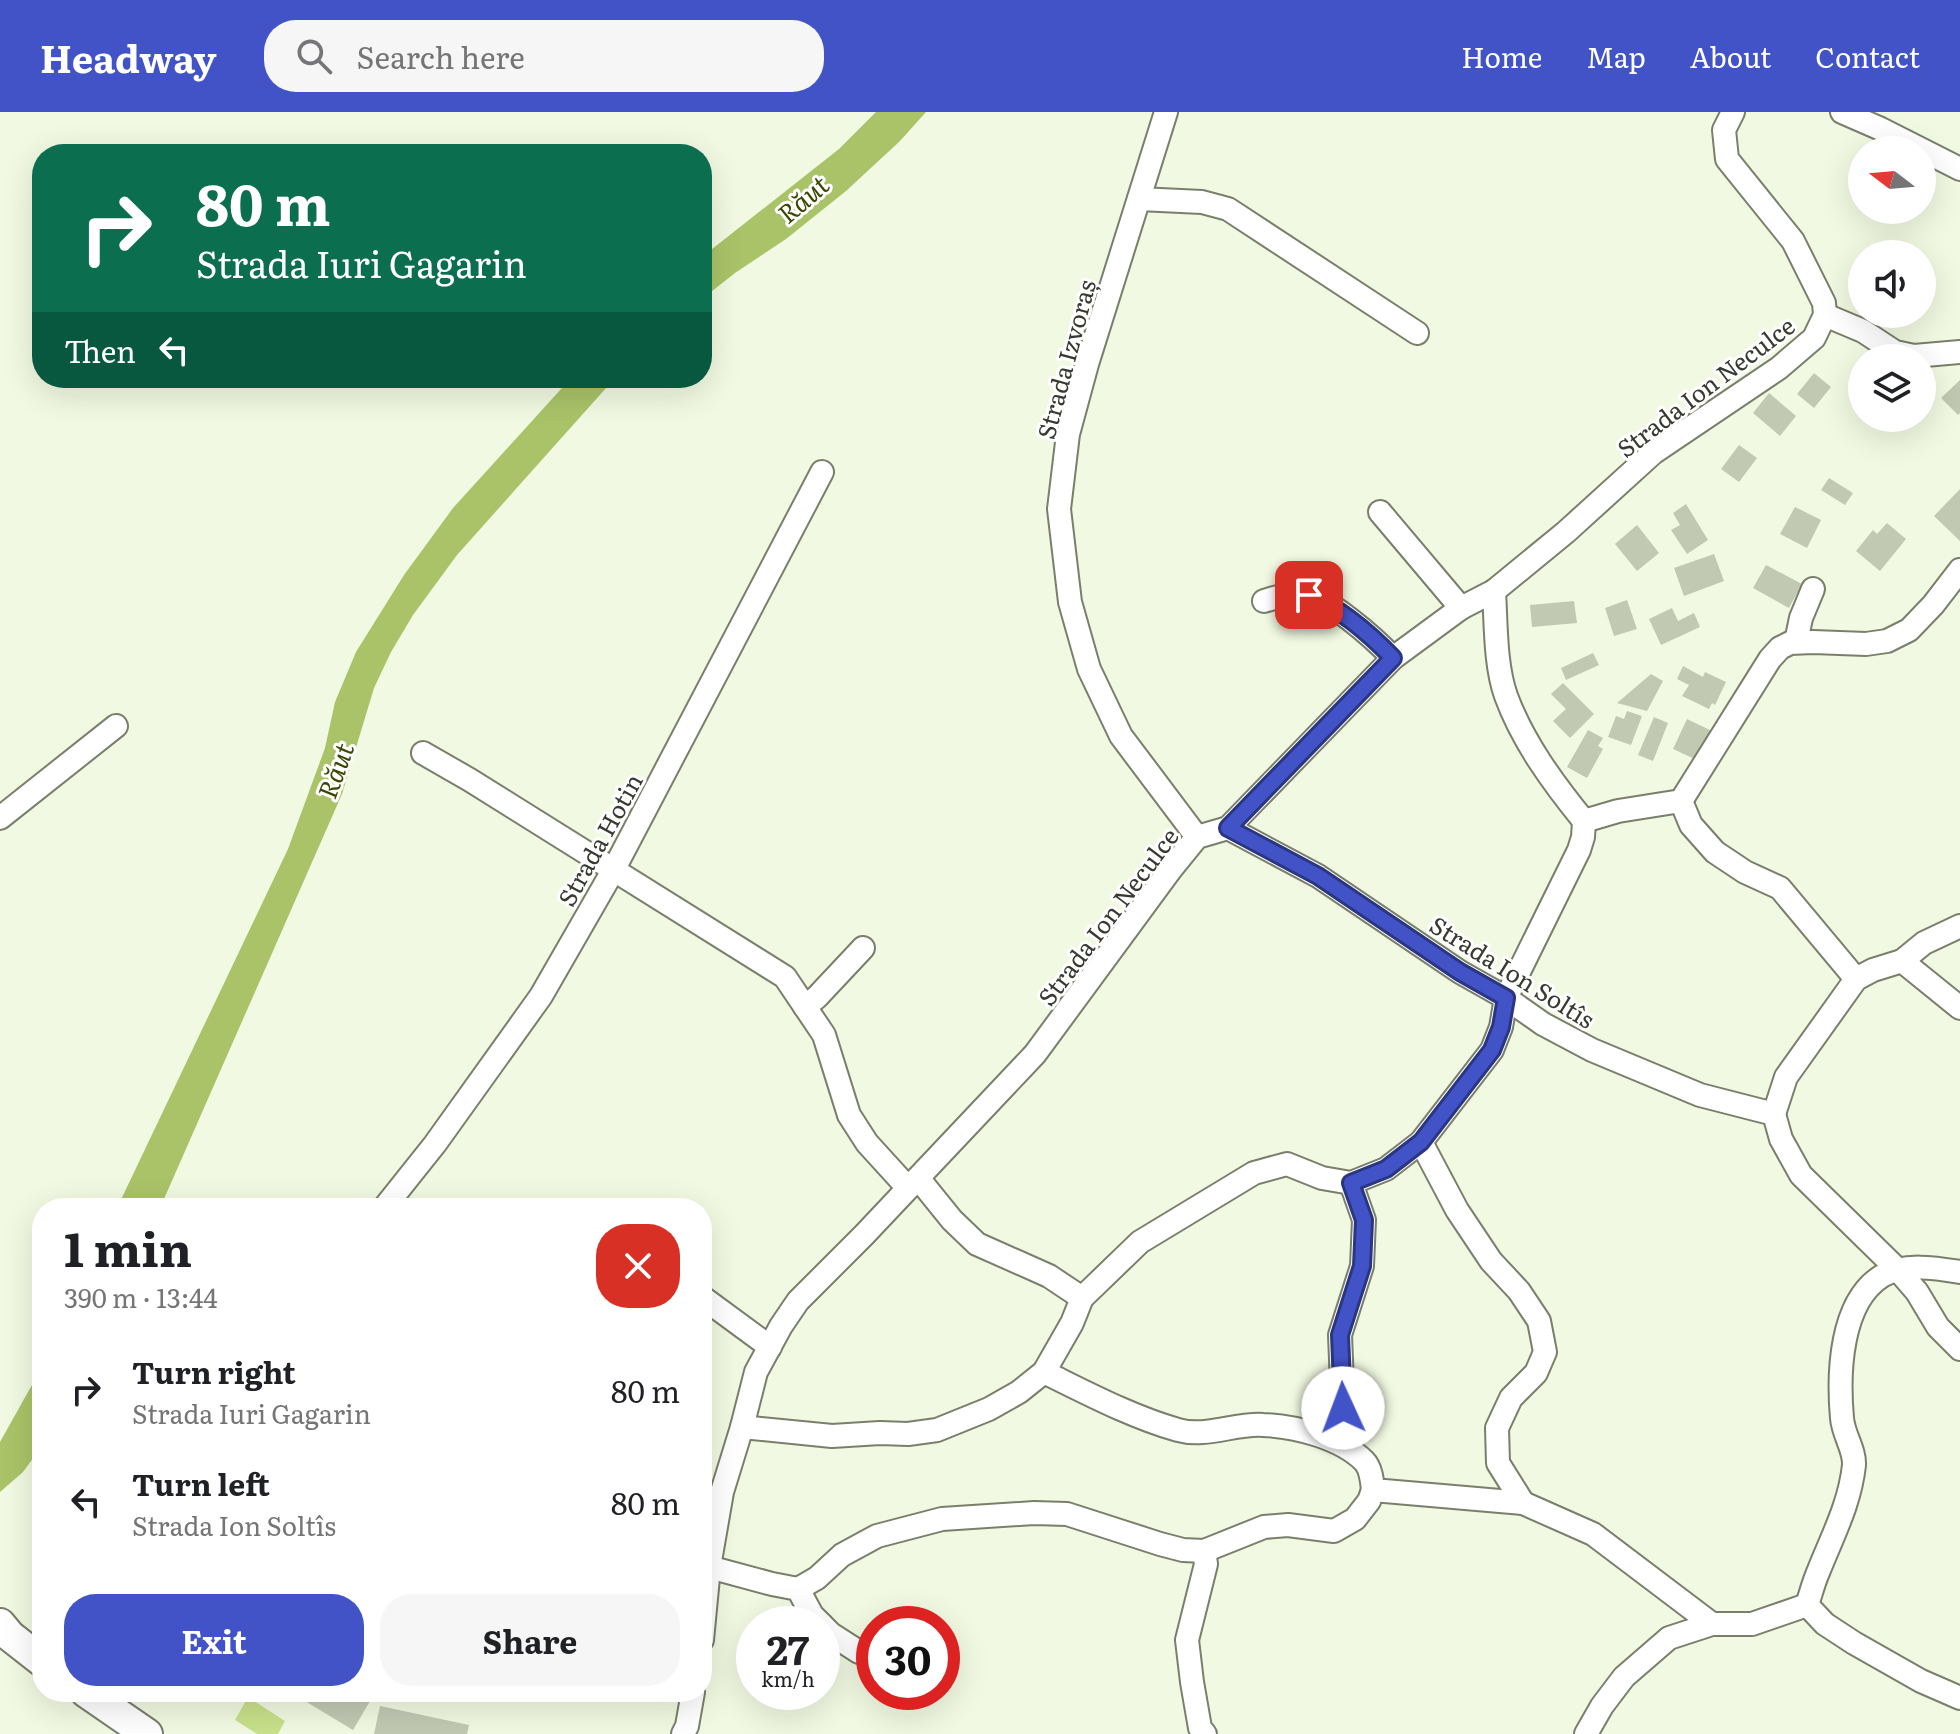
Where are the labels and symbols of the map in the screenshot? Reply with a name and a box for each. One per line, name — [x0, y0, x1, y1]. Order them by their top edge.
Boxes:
north arrow — [1848, 136, 1936, 224]
water label: Răut — [768, 164, 837, 231]
street label: Strada Izvoraș — [1027, 275, 1103, 443]
street label: Strada Ion Neculce — [1609, 307, 1801, 465]
pin — [1275, 561, 1343, 629]
water label: Răut — [306, 736, 362, 803]
street label: Strada Hotin — [548, 766, 650, 912]
street label: Strada Ion Neculce — [1028, 820, 1186, 1012]
street label: Strada Ion Soltîs — [1424, 906, 1602, 1036]
position arrow — [1301, 1366, 1385, 1450]
speed limit sign: 30 — [856, 1606, 960, 1710]

